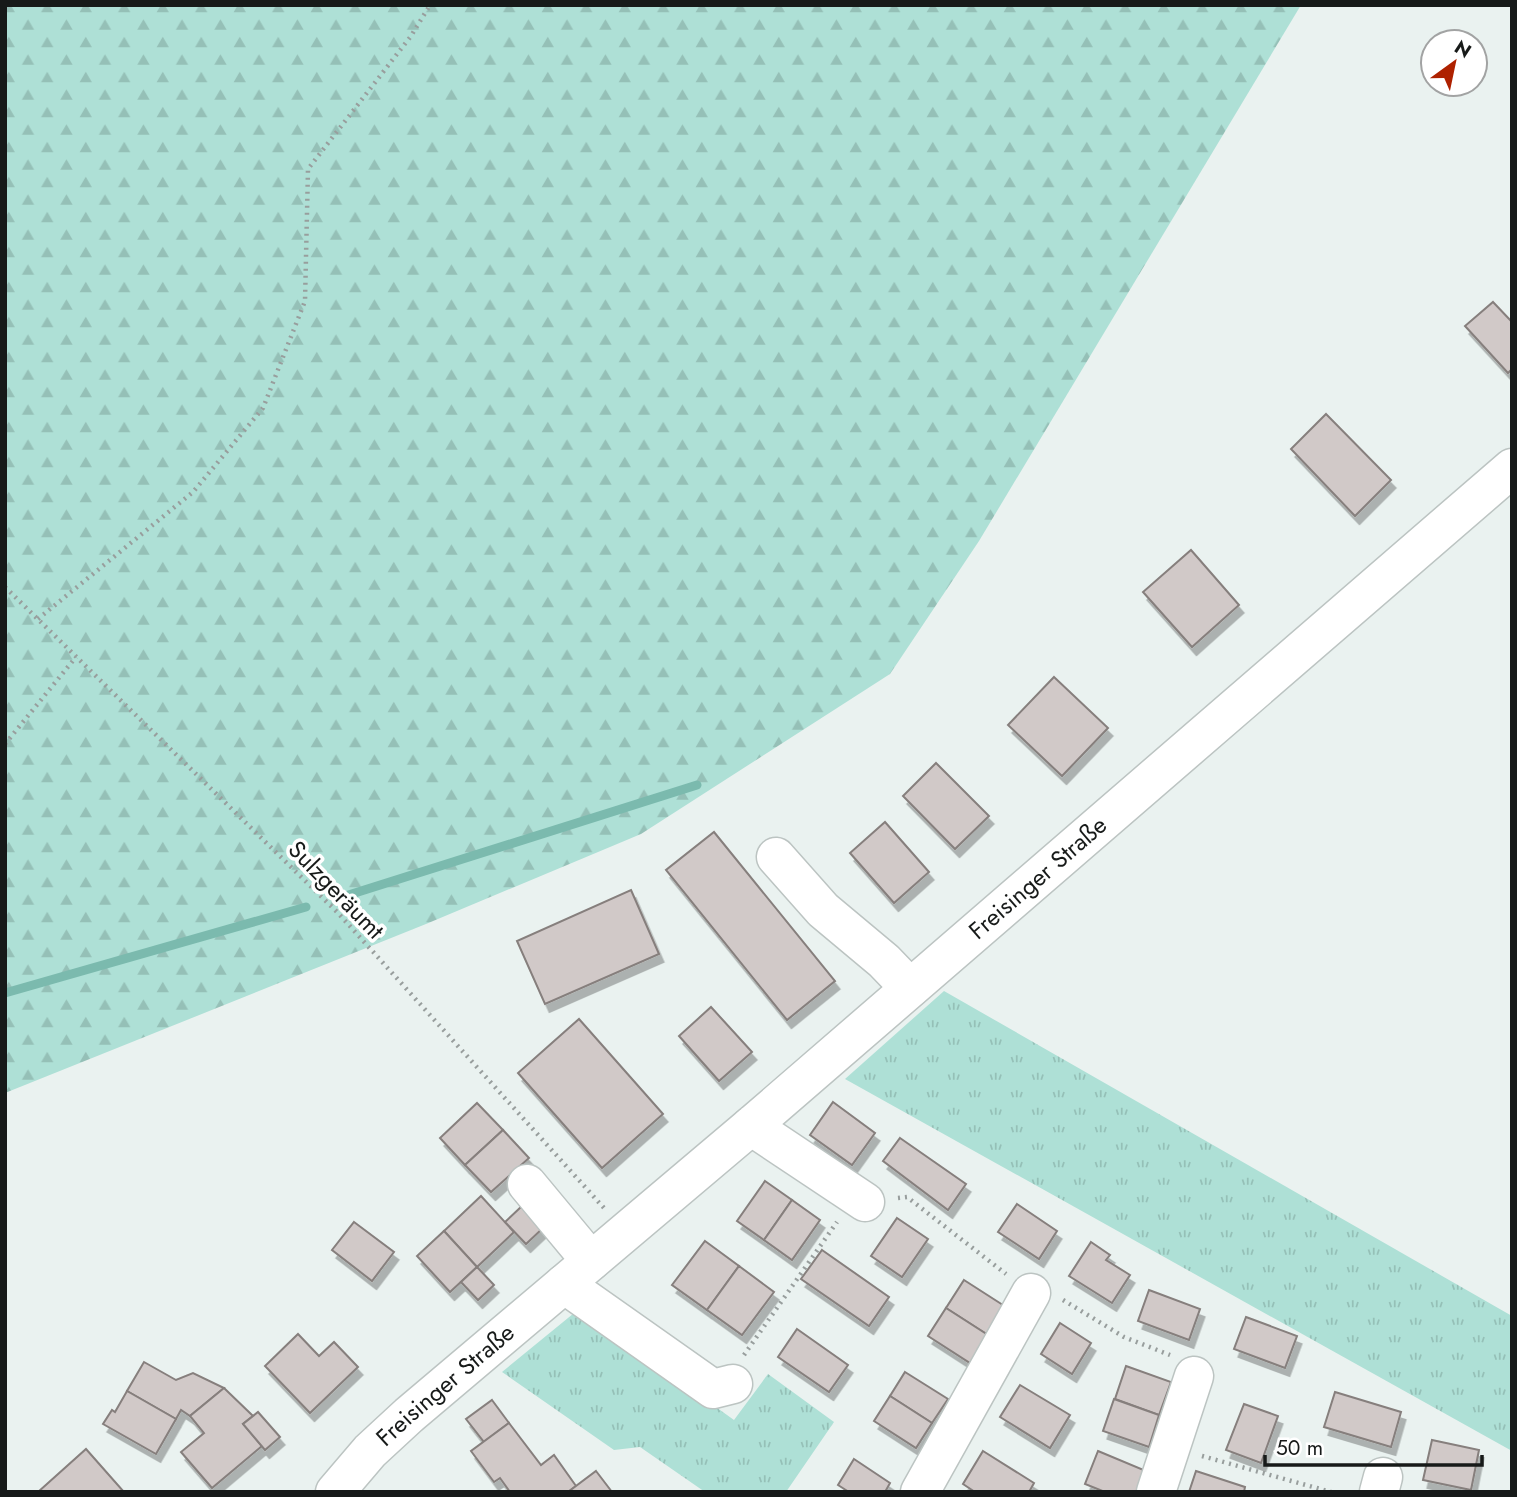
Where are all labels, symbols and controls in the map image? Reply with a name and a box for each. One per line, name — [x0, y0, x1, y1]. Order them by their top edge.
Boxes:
north arrow — [1419, 28, 1489, 98]
text: N — [1449, 34, 1477, 65]
street label: Freisinger Straße — [961, 808, 1114, 947]
street label: Sulzgeräumt — [280, 833, 393, 947]
street label: Freisinger Straße — [368, 1315, 522, 1454]
scale bar — [1265, 1424, 1482, 1468]
text: 50 m — [1276, 1433, 1323, 1463]

